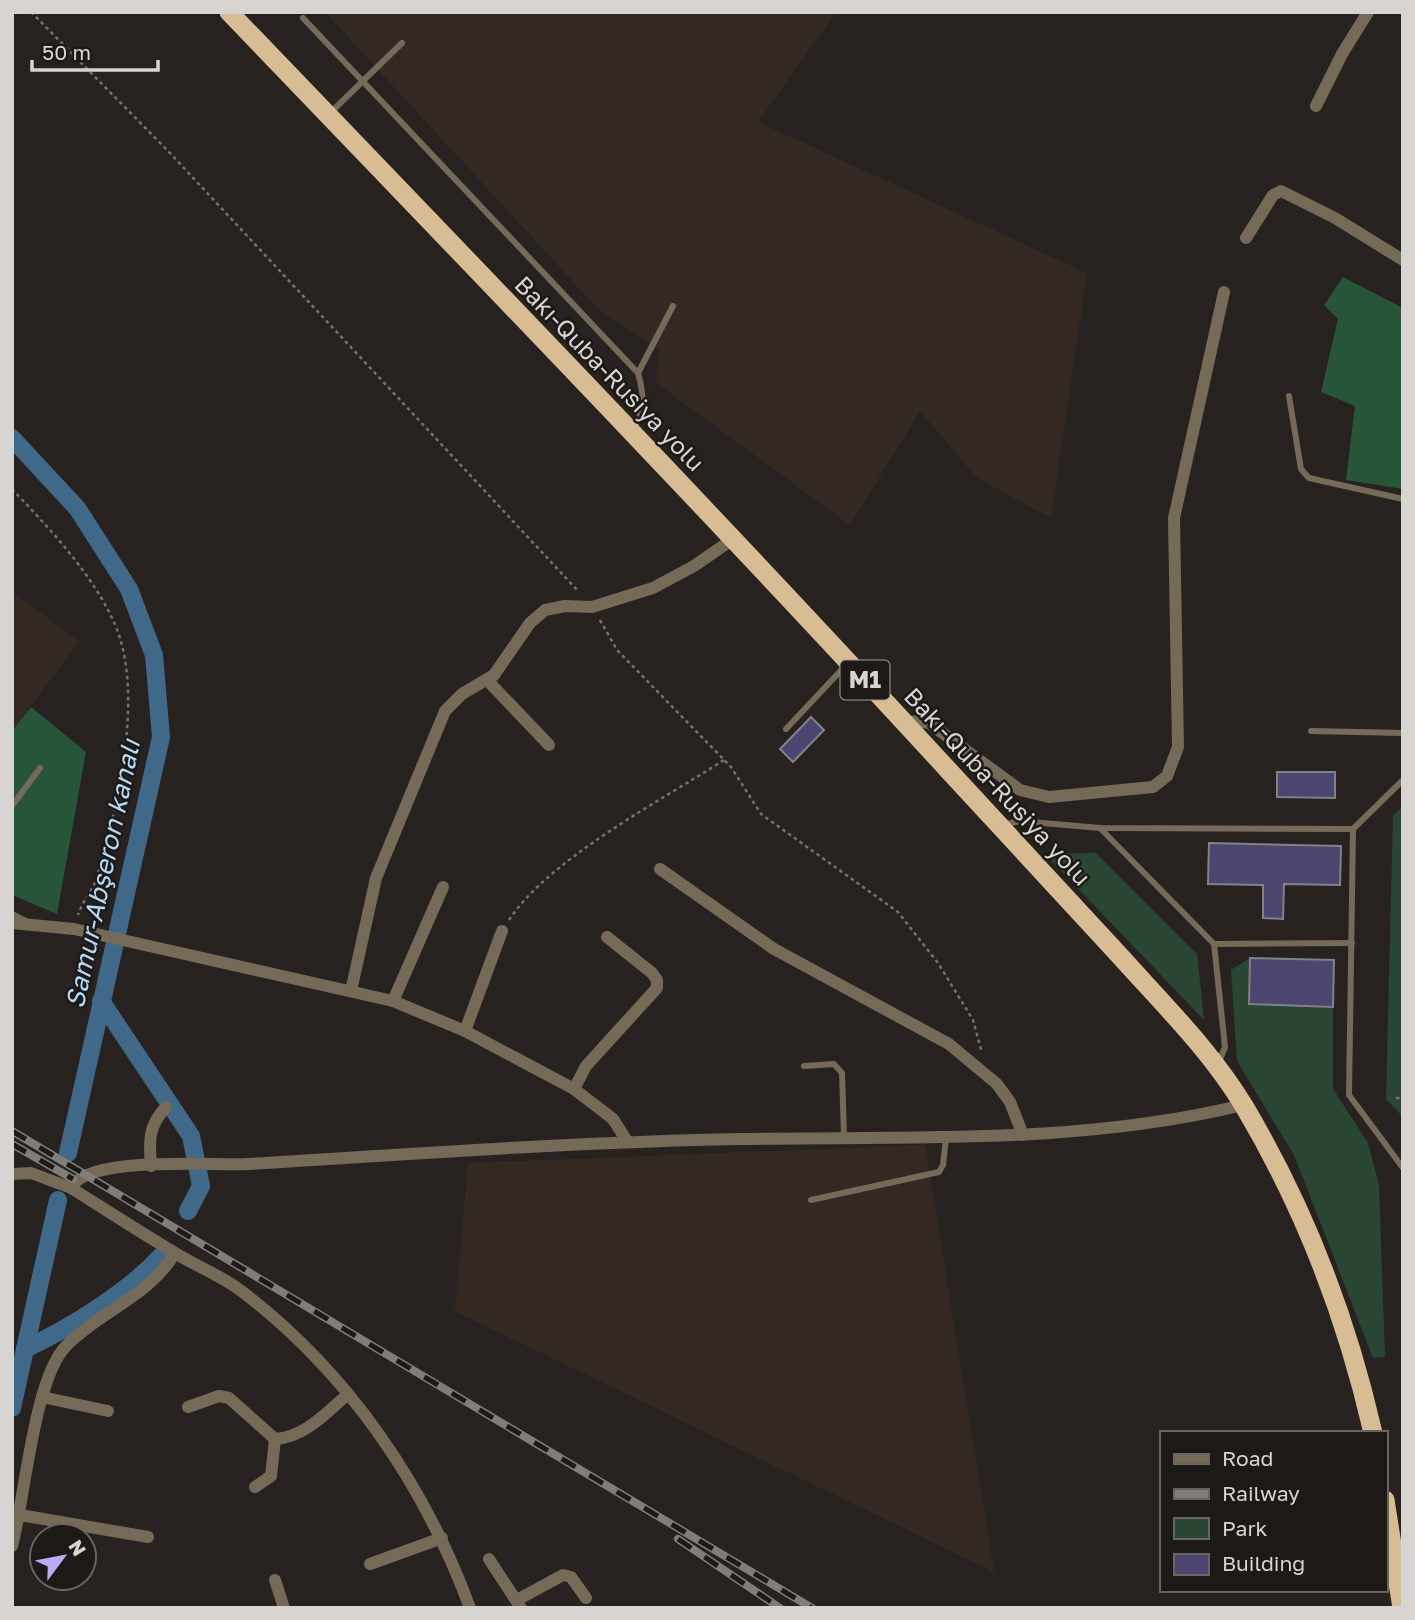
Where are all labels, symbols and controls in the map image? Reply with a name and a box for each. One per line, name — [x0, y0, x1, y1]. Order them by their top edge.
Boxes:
scale bar — [32, 28, 158, 72]
text: 50 m — [42, 39, 91, 65]
street label: Bakı-Quba-Rusiya yolu — [509, 269, 711, 476]
road number: M1 — [840, 660, 890, 700]
street label: Bakı-Quba-Rusiya yolu — [899, 681, 1097, 891]
water label: Samur-Abşeron kanalı — [59, 735, 147, 1011]
legend — [1160, 1431, 1387, 1592]
text: Road — [1222, 1445, 1273, 1471]
text: Railway — [1222, 1480, 1300, 1506]
text: Park — [1222, 1515, 1268, 1541]
north arrow — [28, 1522, 98, 1592]
text: N — [64, 1536, 91, 1560]
text: Building — [1222, 1550, 1305, 1576]

